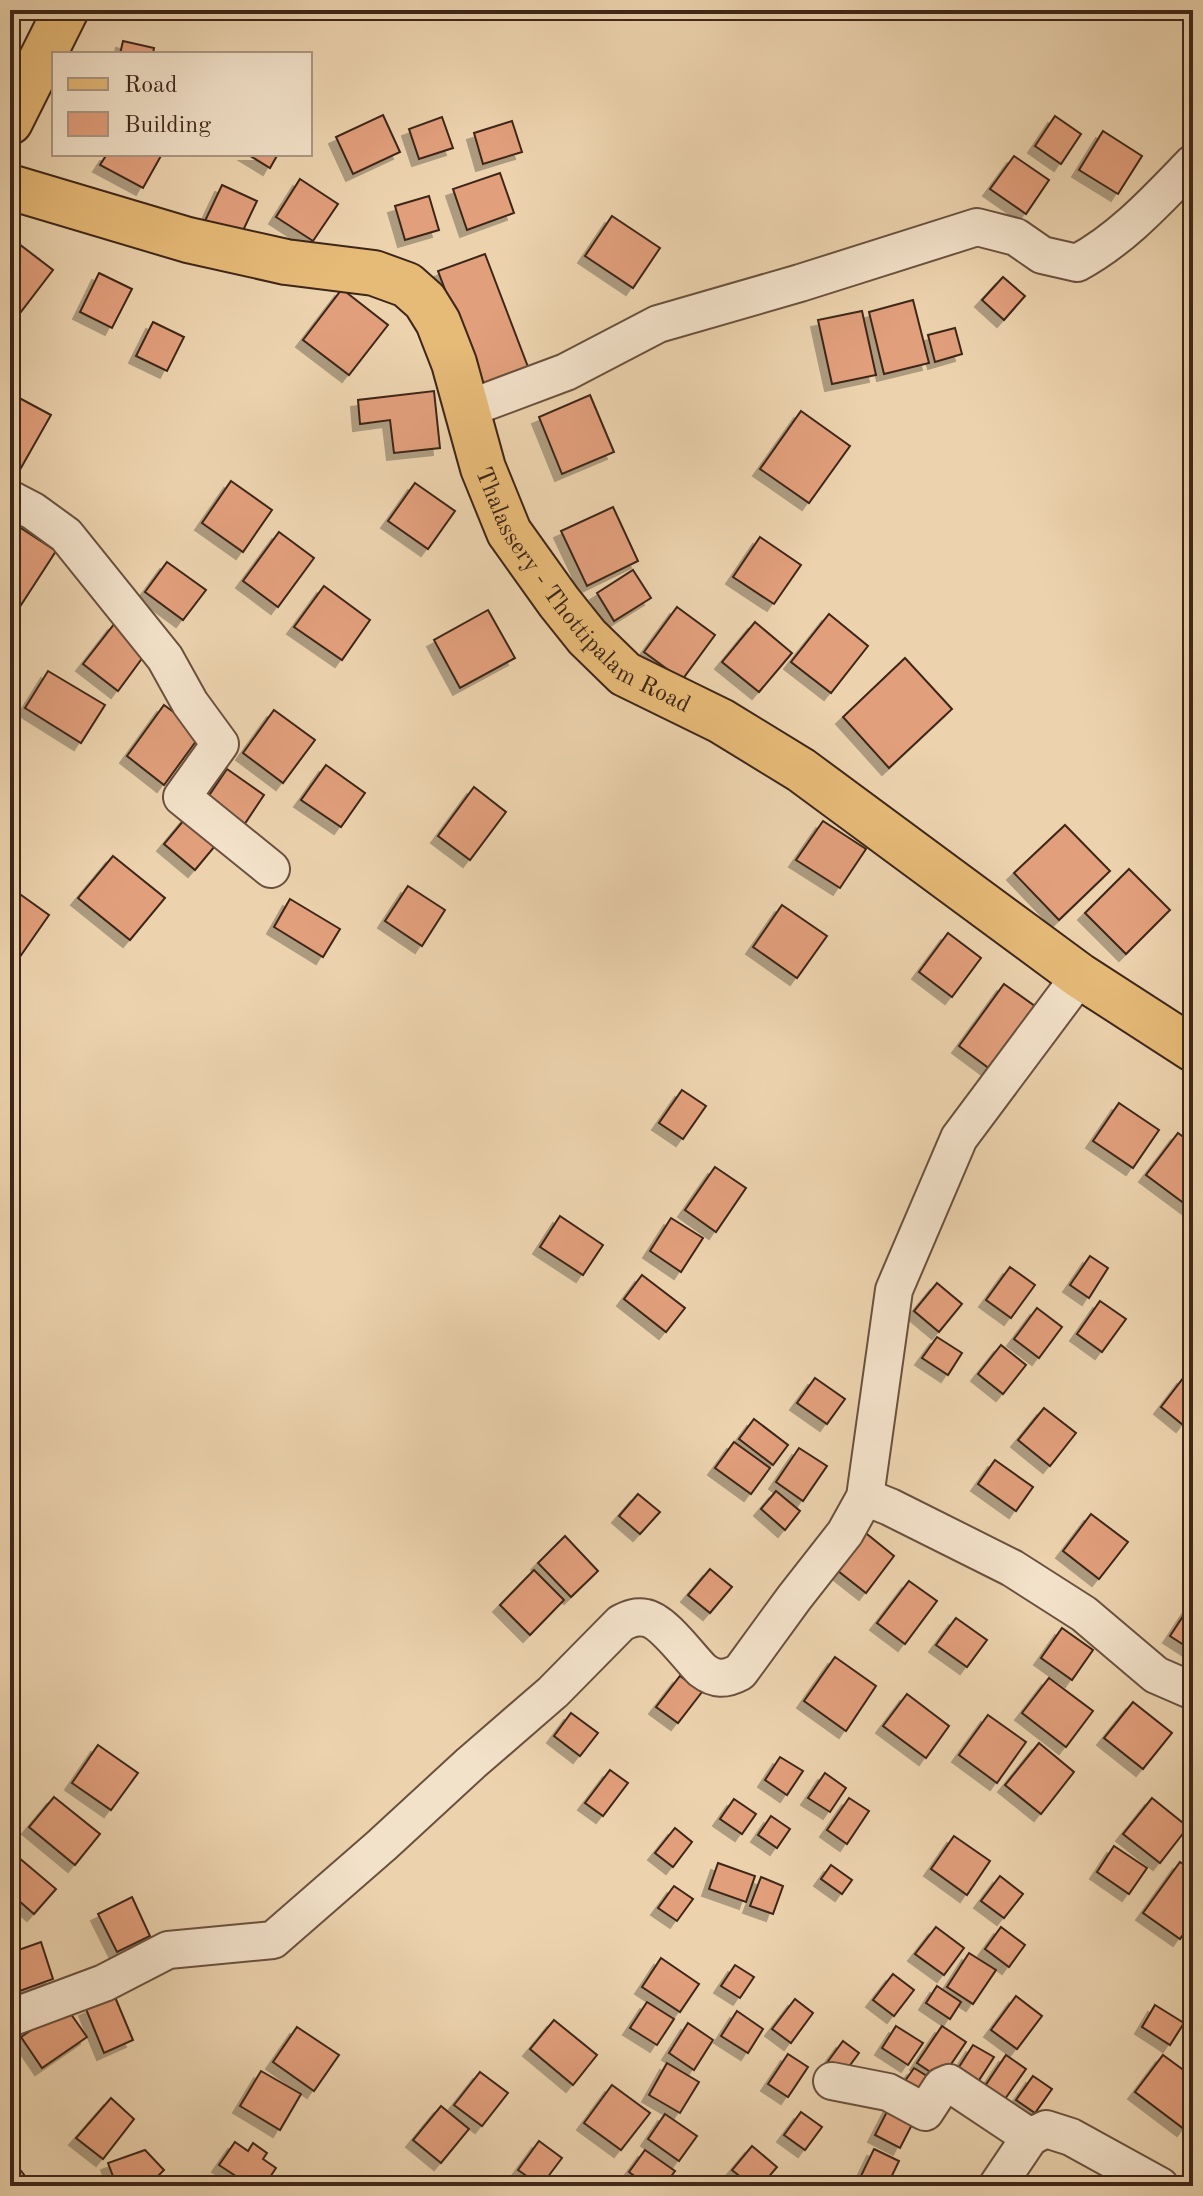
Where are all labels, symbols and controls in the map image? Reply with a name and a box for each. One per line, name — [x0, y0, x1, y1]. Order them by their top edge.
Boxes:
legend — [52, 52, 312, 156]
text: Road — [124, 74, 177, 98]
text: Building — [124, 114, 211, 138]
street label: Thalassery - Thottipalam Road — [470, 464, 694, 718]

